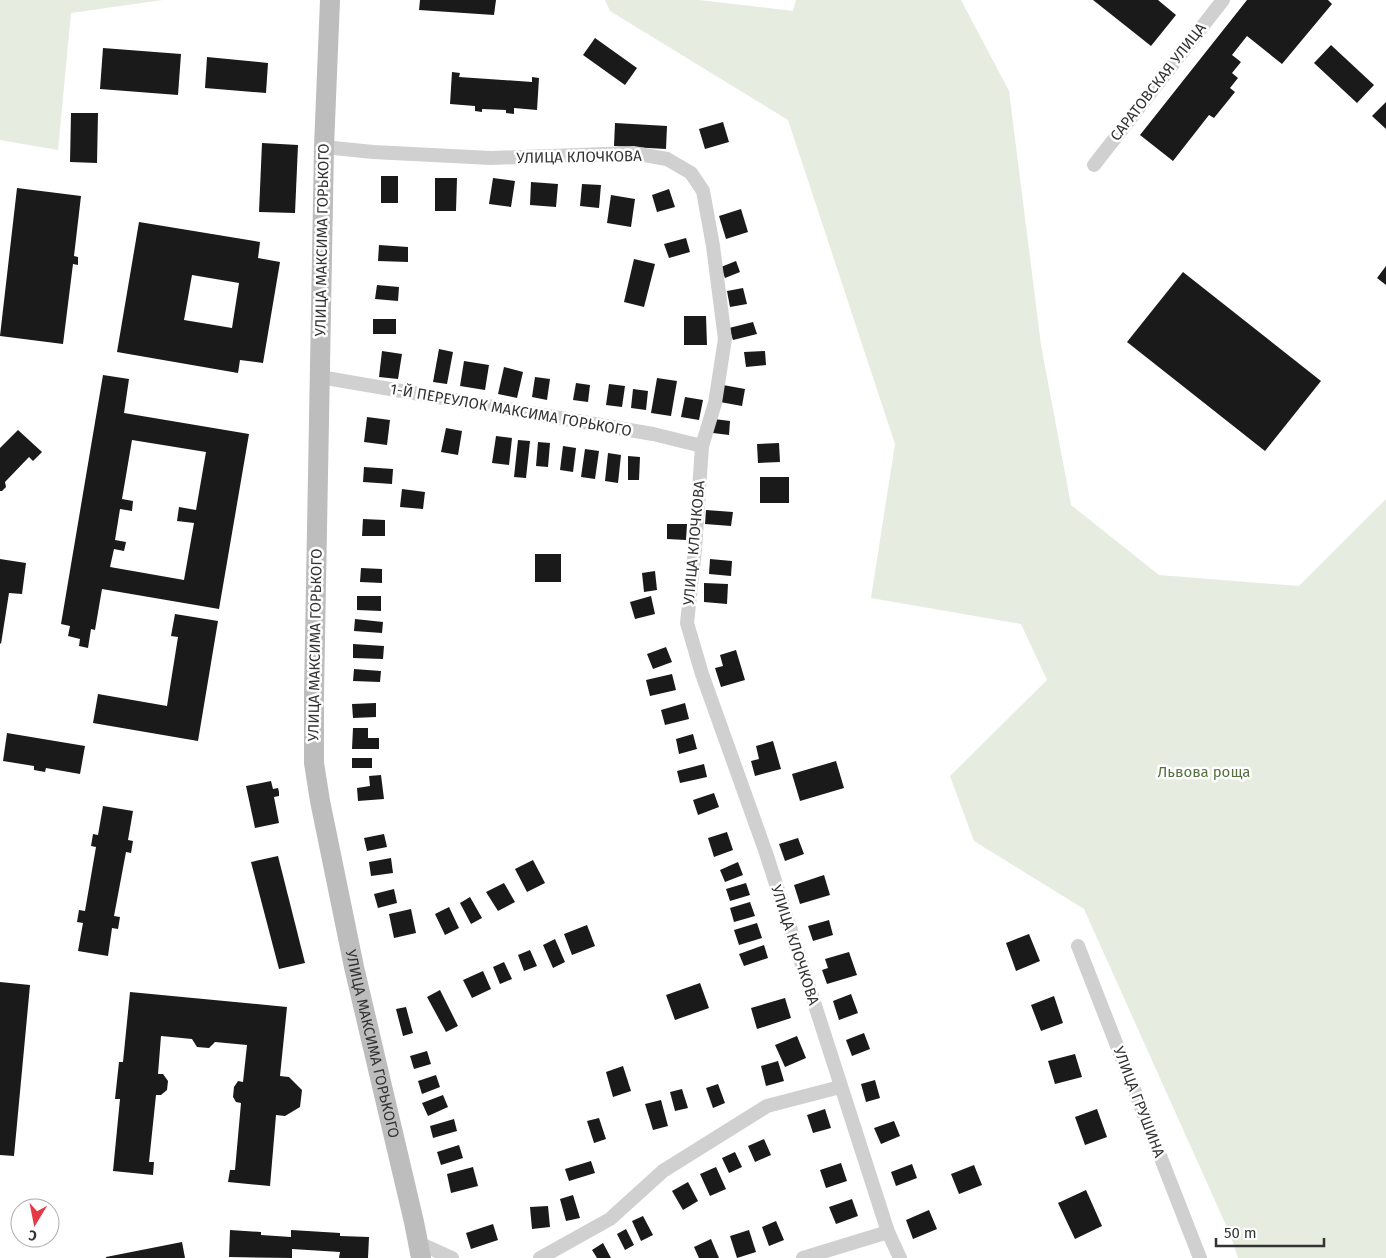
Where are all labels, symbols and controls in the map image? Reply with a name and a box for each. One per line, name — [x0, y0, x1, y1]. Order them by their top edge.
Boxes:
street label: САРАТОВСКАЯ УЛИЦА — [1106, 19, 1210, 145]
street label: УЛИЦА МАКСИМА ГОРЬКОГО — [311, 143, 333, 337]
street label: УЛИЦА КЛОЧКОВА — [516, 147, 642, 167]
street label: 1-Й ПЕРЕУЛОК МАКСИМА ГОРЬКОГО — [389, 380, 633, 440]
street label: УЛИЦА КЛОЧКОВА — [680, 479, 708, 606]
street label: УЛИЦА МАКСИМА ГОРЬКОГО — [304, 548, 326, 742]
park label: Львова роща — [1157, 763, 1251, 781]
street label: УЛИЦА КЛОЧКОВА — [767, 883, 823, 1008]
street label: УЛИЦА МАКСИМА ГОРЬКОГО — [342, 948, 403, 1140]
street label: УЛИЦА ГРУШИНА — [1110, 1044, 1169, 1160]
north arrow — [10, 1198, 60, 1248]
scale bar — [1216, 1216, 1324, 1248]
text: 50 m — [1224, 1224, 1257, 1242]
text: С — [27, 1226, 38, 1244]

